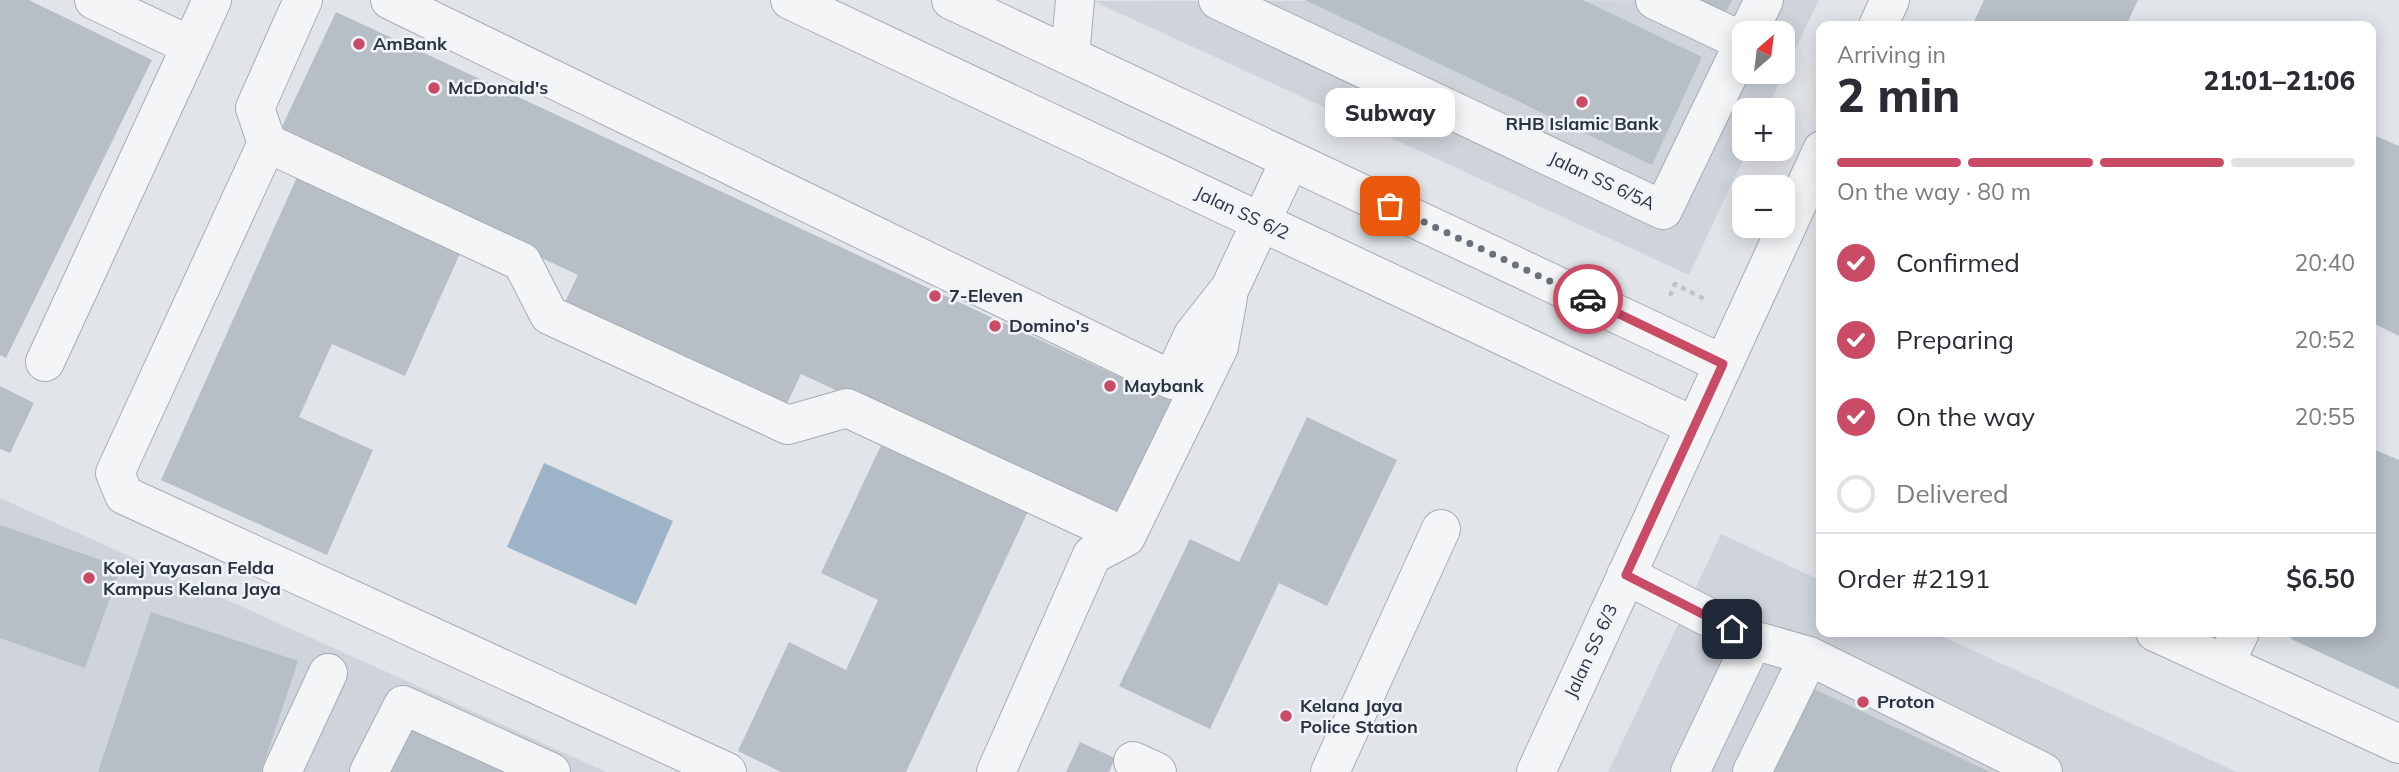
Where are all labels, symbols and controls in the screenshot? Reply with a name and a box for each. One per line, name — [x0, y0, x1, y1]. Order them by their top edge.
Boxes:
north arrow — [1732, 21, 1796, 84]
map controls — [1732, 21, 1795, 238]
place label: AmBank — [373, 32, 448, 55]
marker: AmBank — [351, 36, 367, 52]
text: Arriving in — [1837, 40, 1946, 69]
text: 21:01–21:06 — [2204, 64, 2355, 97]
text: 2 min — [1837, 66, 1960, 124]
place label: McDonald's — [448, 76, 548, 99]
marker: McDonald's — [426, 80, 442, 96]
callout: Subway — [1325, 87, 1455, 136]
marker: RHB Islamic Bank — [1574, 94, 1590, 110]
text: Subway — [1345, 98, 1435, 127]
button: + — [1732, 98, 1795, 161]
place label: RHB Islamic Bank — [1505, 112, 1660, 135]
street label: Jalan SS 6/5A — [1546, 146, 1659, 215]
button: − — [1732, 175, 1795, 238]
pin — [1360, 176, 1420, 236]
text: On the way · 80 m — [1837, 177, 2031, 206]
street label: Jalan SS 6/2 — [1192, 181, 1293, 244]
icon: bag — [1371, 187, 1409, 225]
icon: check — [1837, 244, 1875, 282]
text: Confirmed — [1896, 246, 2020, 279]
text: 20:40 — [2295, 248, 2355, 277]
courier — [1553, 264, 1623, 334]
icon: car — [1569, 280, 1607, 318]
place label: 7-Eleven — [949, 284, 1023, 307]
marker: 7-Eleven — [927, 288, 943, 304]
place label: Domino's — [1009, 314, 1089, 337]
marker: Domino's — [987, 318, 1003, 334]
icon: check — [1837, 321, 1875, 359]
text: Preparing — [1896, 323, 2014, 356]
text: 20:52 — [2295, 325, 2355, 354]
place label: Maybank — [1124, 374, 1205, 397]
marker: Maybank — [1102, 378, 1118, 394]
icon: check — [1837, 398, 1875, 436]
text: On the way — [1896, 400, 2035, 433]
text: 20:55 — [2295, 402, 2355, 431]
text: Delivered — [1896, 477, 2009, 510]
place label: Kolej Yayasan Felda Kampus Kelana Jaya — [103, 556, 281, 600]
text: Order #2191 — [1837, 562, 1990, 595]
text: $6.50 — [2286, 562, 2355, 595]
marker: Kolej Yayasan Felda Kampus Kelana Jaya — [81, 570, 97, 586]
pin — [1702, 599, 1762, 659]
street label: Jalan SS 6/3 — [1559, 600, 1622, 701]
icon: home — [1713, 610, 1751, 648]
place label: Proton — [1877, 690, 1935, 713]
place label: Kelana Jaya Police Station — [1300, 694, 1418, 738]
marker: Proton — [1855, 694, 1871, 710]
marker: Kelana Jaya Police Station — [1278, 708, 1294, 724]

